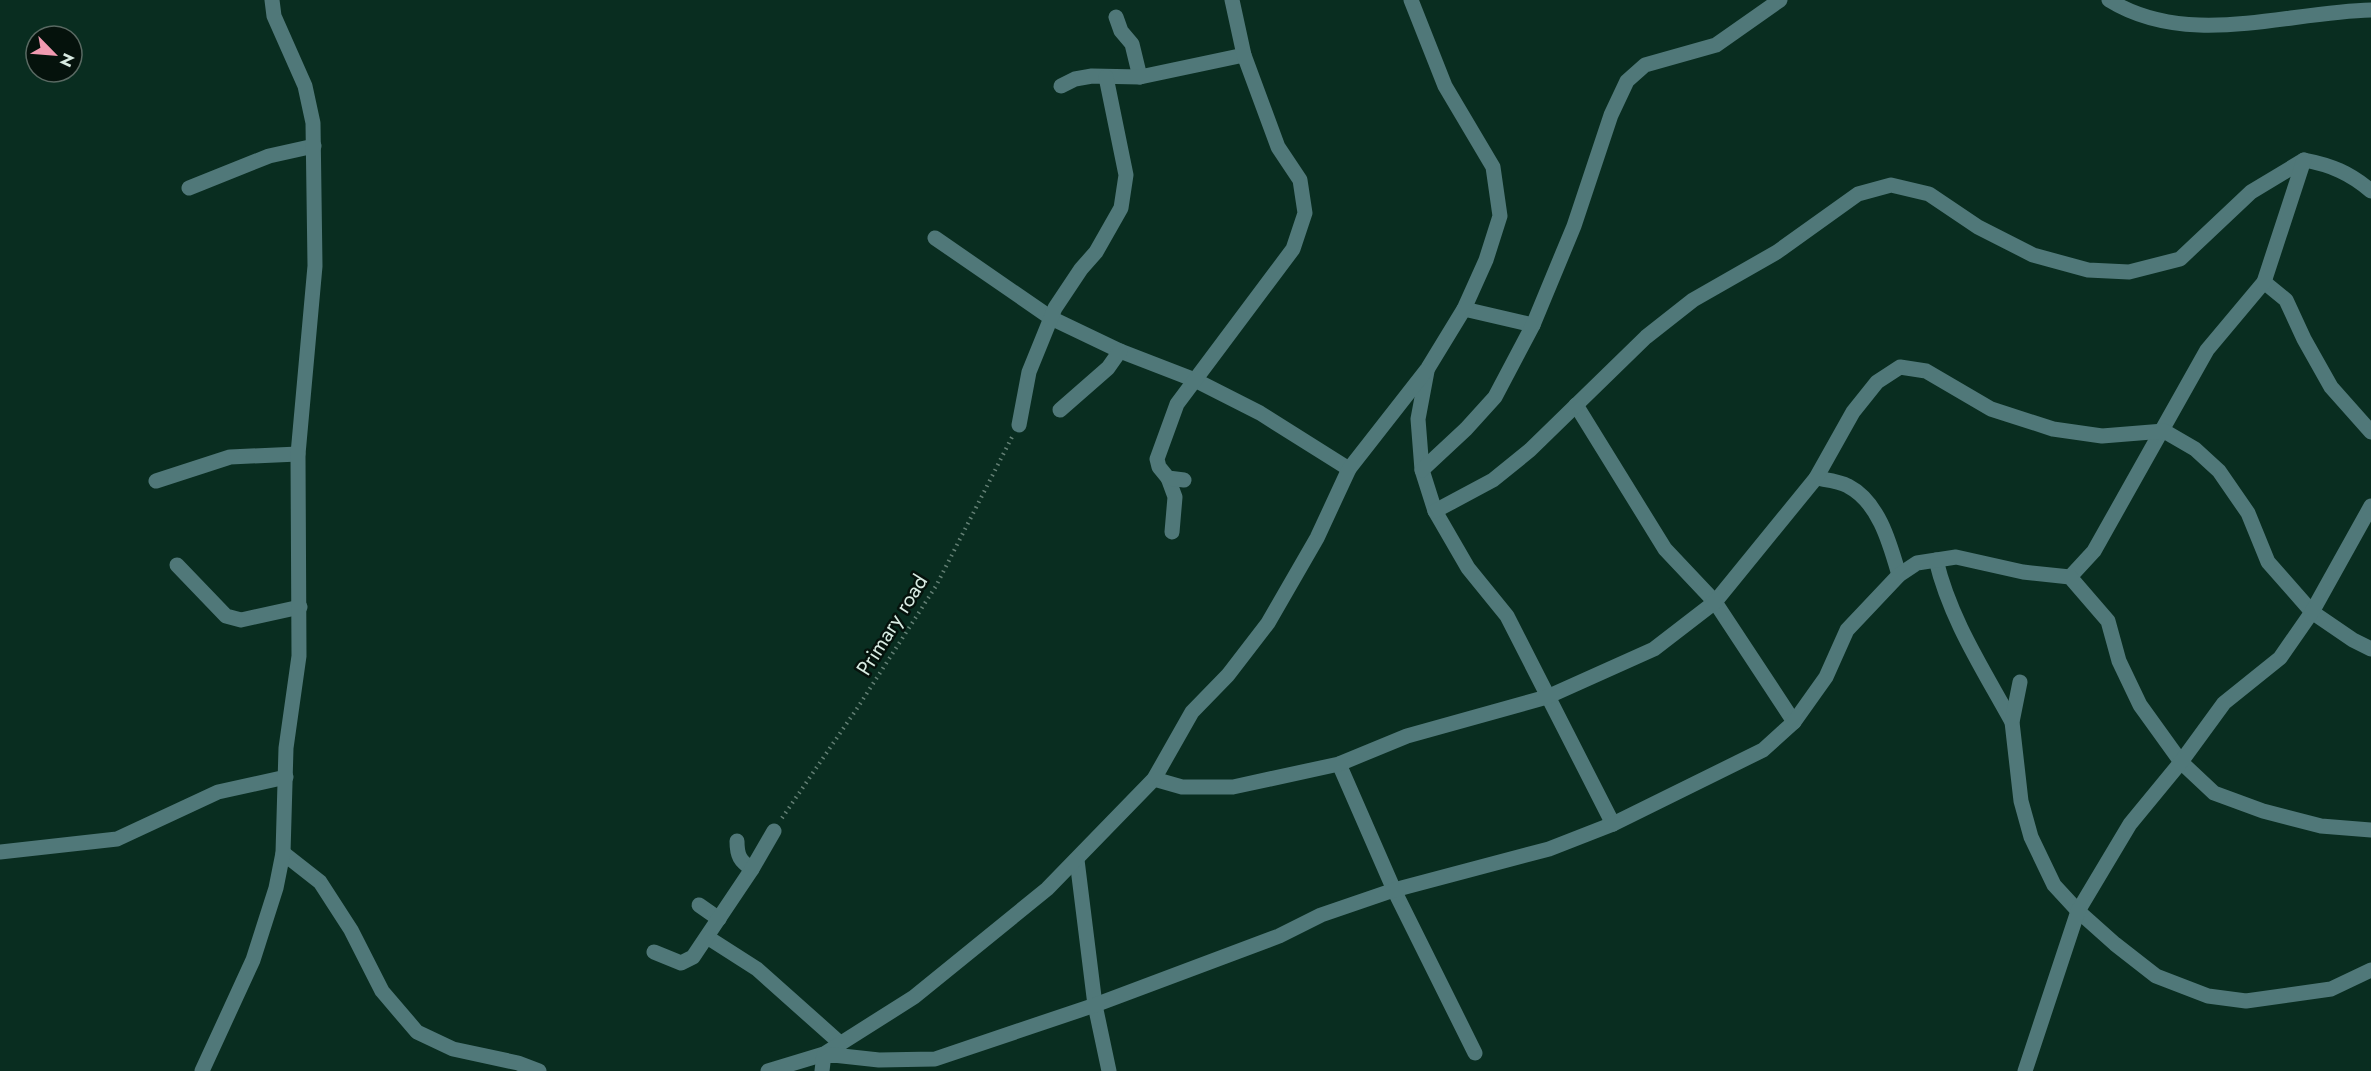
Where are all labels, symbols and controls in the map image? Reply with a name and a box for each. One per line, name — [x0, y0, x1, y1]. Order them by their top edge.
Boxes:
north arrow — [24, 24, 84, 84]
text: N — [54, 50, 80, 71]
street label: Primary road — [849, 569, 935, 681]

